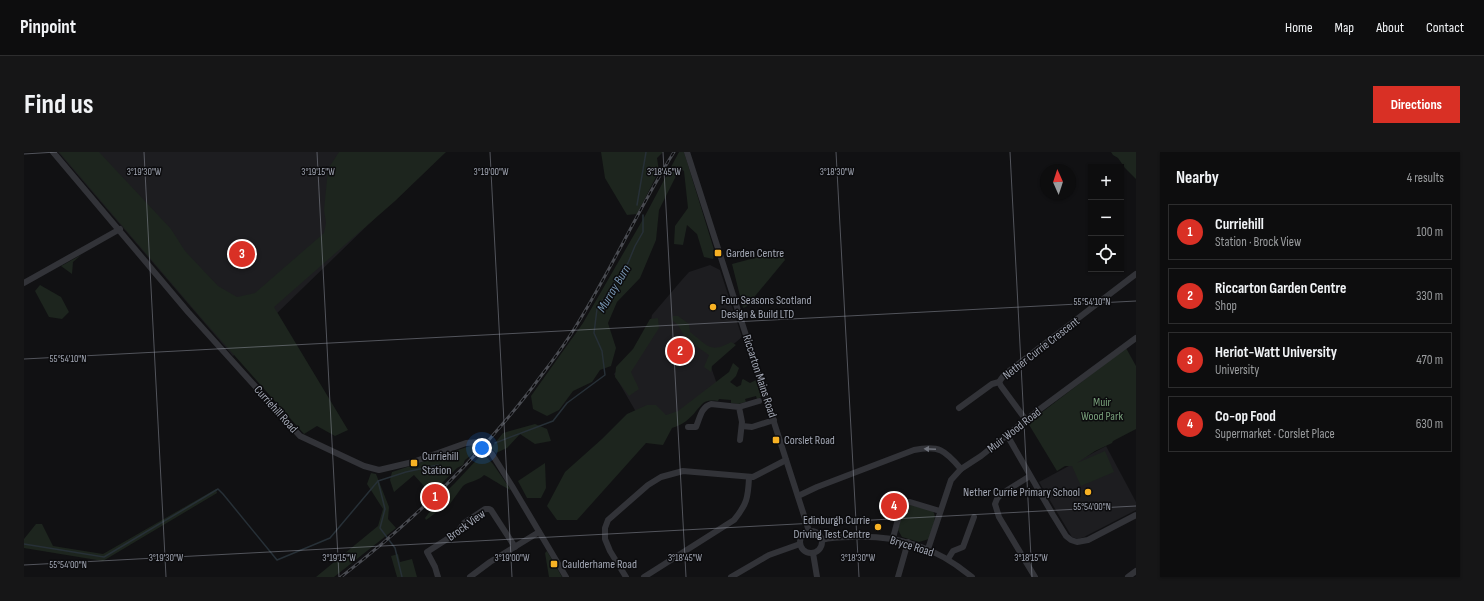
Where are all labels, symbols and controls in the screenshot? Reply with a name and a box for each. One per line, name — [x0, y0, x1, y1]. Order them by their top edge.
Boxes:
text: Pinpoint — [20, 16, 76, 39]
text: Home — [1285, 19, 1313, 36]
text: Map — [1335, 19, 1354, 36]
text: About — [1376, 19, 1404, 36]
text: Contact — [1426, 19, 1464, 36]
button: Directions — [1373, 86, 1460, 123]
text: Find us — [24, 88, 93, 121]
north arrow — [1040, 164, 1076, 200]
map controls — [1088, 164, 1124, 272]
button: + — [1088, 164, 1124, 200]
text: 3°19'30"W — [127, 166, 162, 178]
text: 3°19'15"W — [301, 166, 335, 178]
text: 3°19'00"W — [473, 166, 509, 178]
text: 3°18'45"W — [647, 166, 682, 178]
text: 3°18'30"W — [820, 166, 855, 178]
text: Nearby — [1176, 168, 1219, 188]
text: 4 results — [1407, 170, 1444, 186]
button: − — [1088, 200, 1124, 236]
text: Curriehill — [1215, 215, 1264, 234]
text: 1 — [1187, 224, 1193, 240]
text: 100 m — [1416, 224, 1443, 240]
text: Station · Brock View — [1215, 234, 1301, 250]
button: locate — [1088, 236, 1124, 272]
pin: 3 — [229, 239, 255, 269]
place label: Garden Centre — [726, 246, 784, 261]
marker: Garden Centre — [713, 248, 723, 258]
water label: Murray Burn — [594, 262, 634, 315]
text: Riccarton Garden Centre — [1215, 279, 1346, 298]
text: 2 — [1187, 288, 1193, 304]
text: 330 m — [1416, 288, 1443, 304]
place label: Four Seasons Scotland Design & Build LTD — [721, 293, 811, 322]
text: 55°54'10"N — [1074, 296, 1110, 308]
text: Shop — [1215, 298, 1237, 314]
marker: Four Seasons Scotland Design & Build LTD — [708, 302, 718, 312]
street label: Nether Currie Crescent — [1000, 314, 1083, 383]
street label: Riccarton Mains Road — [739, 333, 780, 420]
pin: 2 — [667, 336, 693, 366]
text: Heriot-Watt University — [1215, 343, 1337, 362]
text: 3 — [1187, 352, 1193, 368]
text: 470 m — [1416, 352, 1443, 368]
text: 55°54'10"N — [50, 353, 86, 365]
text: University — [1215, 362, 1259, 378]
street label: Curriehill Road — [250, 383, 301, 436]
park label: Muir Wood Park — [1081, 395, 1123, 424]
street label: Muir Wood Road — [984, 405, 1044, 456]
text: Co-op Food — [1215, 407, 1276, 426]
text: 4 — [1187, 416, 1193, 432]
text: 630 m — [1416, 416, 1443, 432]
text: Supermarket · Corslet Place — [1215, 426, 1335, 442]
place label: Corslet Road — [784, 433, 835, 448]
marker: Corslet Road — [771, 435, 781, 445]
your location — [472, 438, 492, 458]
one-way arrow — [924, 445, 936, 452]
place label: Curriehill Station — [422, 449, 459, 478]
marker: Curriehill Station — [409, 458, 419, 468]
pin: 1 — [422, 482, 448, 512]
place label: Nether Currie Primary School — [963, 485, 1080, 500]
marker: Nether Currie Primary School — [1083, 487, 1093, 497]
pin: 4 — [881, 491, 907, 521]
text: 55°54'00"N — [1073, 501, 1111, 513]
street label: Brock View — [444, 506, 489, 544]
place label: Edinburgh Currie Driving Test Centre — [793, 513, 870, 542]
marker: Edinburgh Currie Driving Test Centre — [873, 522, 883, 532]
street label: Bryce Road — [888, 533, 936, 560]
text: 3°19'30"W — [149, 552, 184, 564]
text: 3°19'15"W — [322, 552, 356, 564]
text: 3°19'00"W — [494, 552, 530, 564]
text: 3°18'45"W — [668, 552, 703, 564]
text: 3°18'30"W — [841, 552, 876, 564]
text: 3°18'15"W — [1014, 552, 1048, 564]
place label: Caulderhame Road — [562, 557, 637, 572]
text: 55°54'00"N — [49, 559, 87, 571]
marker: Caulderhame Road — [549, 559, 559, 569]

